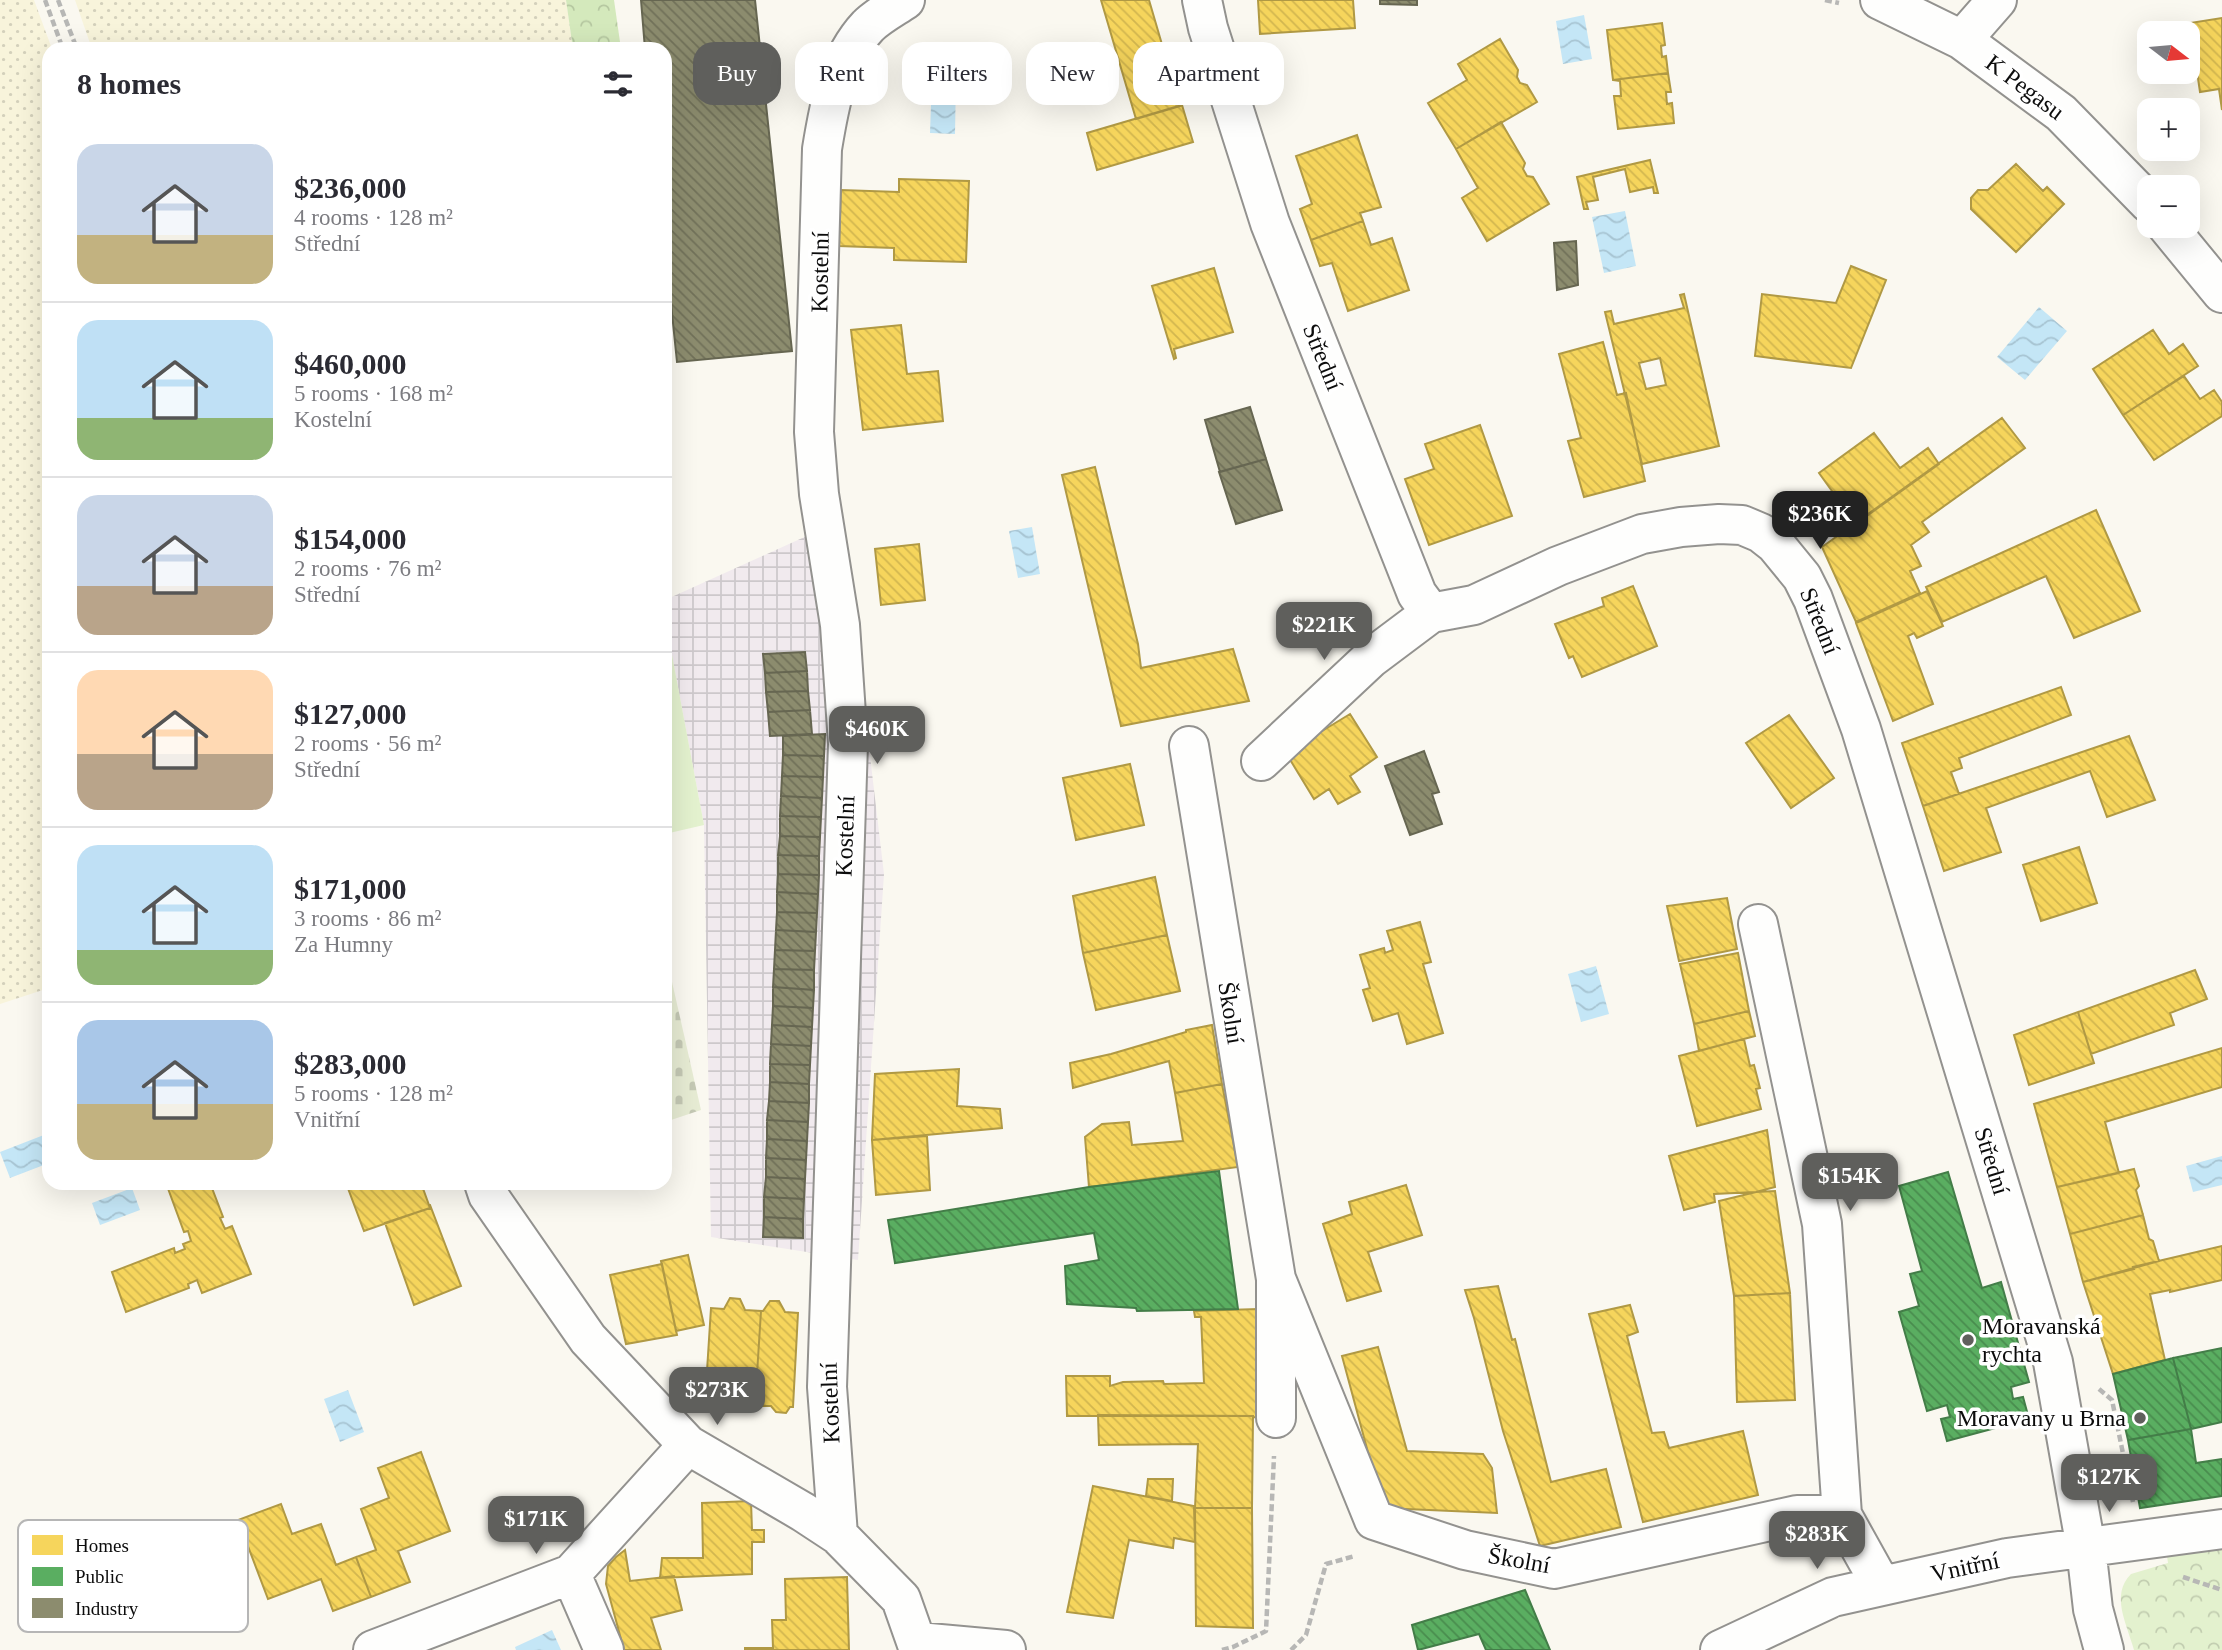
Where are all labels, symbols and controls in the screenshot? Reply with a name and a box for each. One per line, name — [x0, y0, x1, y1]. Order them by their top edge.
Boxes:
north arrow — [2137, 21, 2200, 84]
map controls — [2137, 21, 2200, 238]
chip: Buy — [693, 42, 781, 105]
chip: Rent — [795, 42, 888, 105]
chip: Filters — [902, 42, 1012, 105]
chip: New — [1026, 42, 1119, 105]
chip: Apartment — [1133, 42, 1284, 105]
street label: K Pegasu — [1981, 49, 2069, 125]
icon: filters — [599, 65, 637, 103]
text: 8 homes — [77, 67, 181, 100]
button: + — [2137, 98, 2200, 161]
text: $236,000 — [294, 171, 407, 204]
icon: home — [133, 172, 217, 256]
button: − — [2137, 175, 2200, 238]
text: 4 rooms · 128 m² — [294, 205, 453, 230]
text: Střední — [294, 231, 360, 256]
street label: Kostelní — [806, 231, 834, 313]
street label: Střední — [1298, 320, 1348, 394]
text: $460,000 — [294, 347, 407, 380]
icon: home — [133, 348, 217, 432]
text: 5 rooms · 168 m² — [294, 381, 453, 406]
text: Kostelní — [294, 407, 372, 432]
pin: $236K — [1771, 491, 1869, 551]
text: $236K — [1788, 501, 1852, 526]
text: $154,000 — [294, 522, 407, 555]
icon: home — [133, 523, 217, 607]
text: 2 rooms · 76 m² — [294, 556, 441, 581]
text: Střední — [294, 582, 360, 607]
street label: Střední — [1795, 584, 1845, 658]
pin: $221K — [1275, 602, 1373, 662]
text: $221K — [1292, 612, 1356, 637]
text: $127,000 — [294, 697, 407, 730]
icon: home — [133, 698, 217, 782]
pin: $460K — [828, 706, 926, 766]
text: $460K — [845, 716, 909, 741]
text: 2 rooms · 56 m² — [294, 731, 441, 756]
text: Střední — [294, 757, 360, 782]
street label: Kostelní — [831, 795, 859, 877]
text: $171,000 — [294, 872, 407, 905]
icon: home — [133, 873, 217, 957]
text: 3 rooms · 86 m² — [294, 906, 441, 931]
text: Za Humny — [294, 932, 393, 957]
street label: Školní — [1213, 980, 1249, 1046]
text: $283,000 — [294, 1047, 407, 1080]
icon: home — [133, 1048, 217, 1132]
text: 5 rooms · 128 m² — [294, 1081, 453, 1106]
text: Vnitřní — [294, 1107, 360, 1132]
street label: Střední — [1969, 1124, 2015, 1198]
pin: $154K — [1801, 1154, 1899, 1213]
text: $154K — [1818, 1163, 1882, 1188]
place label: Moravanská rychta — [1982, 1313, 2101, 1367]
marker: Moravanská rychta — [1960, 1332, 1976, 1348]
street label: Kostelní — [816, 1362, 844, 1444]
pin: $273K — [668, 1368, 766, 1427]
text: $273K — [685, 1377, 749, 1402]
place label: Moravany u Brna — [1957, 1405, 2126, 1431]
marker: Moravany u Brna — [2132, 1410, 2148, 1426]
pin: $127K — [2060, 1454, 2158, 1514]
text: $127K — [2077, 1464, 2141, 1489]
pin: $171K — [487, 1496, 585, 1556]
text: $171K — [504, 1506, 568, 1531]
pin: $283K — [1768, 1512, 1866, 1571]
legend — [18, 1520, 248, 1632]
text: $283K — [1785, 1521, 1849, 1546]
text: Homes — [75, 1535, 129, 1556]
street label: Školní — [1486, 1542, 1552, 1578]
street label: Vnitřní — [1928, 1547, 2002, 1587]
text: Public — [75, 1566, 124, 1587]
text: Industry — [75, 1598, 139, 1619]

